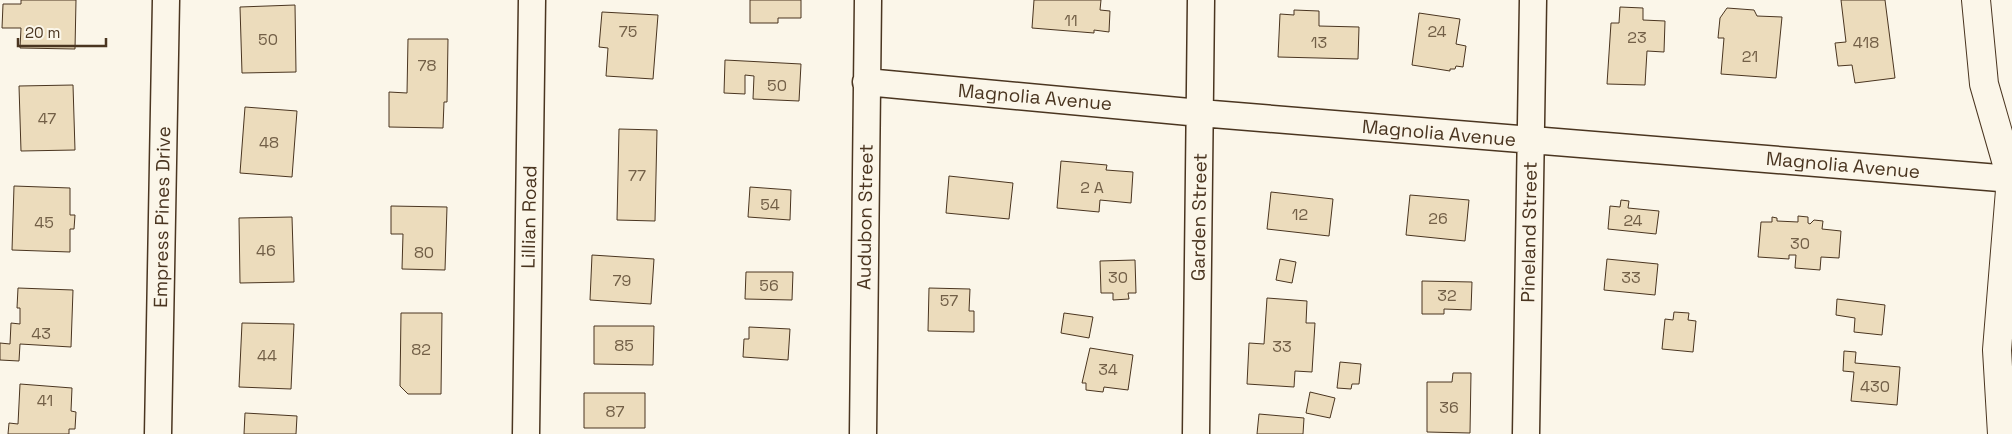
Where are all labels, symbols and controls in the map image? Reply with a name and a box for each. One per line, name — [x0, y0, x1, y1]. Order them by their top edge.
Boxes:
house number: 11 — [1064, 10, 1078, 31]
scale bar — [18, 15, 105, 47]
house number: 75 — [619, 21, 637, 42]
house number: 24 — [1427, 21, 1447, 42]
text: 20 m — [25, 23, 60, 42]
house number: 23 — [1627, 27, 1647, 48]
house number: 50 — [258, 29, 278, 50]
house number: 13 — [1311, 32, 1327, 53]
house number: 418 — [1853, 32, 1879, 53]
house number: 21 — [1742, 46, 1758, 67]
house number: 78 — [418, 55, 437, 76]
house number: 50 — [767, 75, 787, 96]
street label: Magnolia Avenue — [957, 78, 1113, 116]
house number: 47 — [38, 108, 56, 129]
street label: Magnolia Avenue — [1361, 114, 1517, 152]
street label: Empress Pines Drive — [148, 126, 176, 308]
house number: 48 — [259, 132, 279, 153]
street label: Audubon Street — [851, 144, 879, 290]
street label: Magnolia Avenue — [1765, 146, 1921, 184]
street label: Garden Street — [1185, 153, 1213, 281]
street label: Pineland Street — [1515, 161, 1543, 303]
street label: Lillian Road — [516, 165, 542, 269]
house number: 77 — [628, 165, 646, 186]
house number: 2 A — [1080, 177, 1104, 198]
house number: 54 — [760, 194, 780, 215]
house number: 12 — [1292, 204, 1308, 225]
house number: 26 — [1428, 208, 1448, 229]
house number: 24 — [1623, 210, 1643, 231]
house number: 45 — [34, 212, 54, 233]
house number: 30 — [1790, 233, 1810, 254]
house number: 46 — [256, 240, 276, 261]
house number: 80 — [414, 242, 434, 263]
house number: 30 — [1108, 267, 1128, 288]
house number: 33 — [1621, 267, 1641, 288]
house number: 79 — [613, 270, 631, 291]
house number: 56 — [759, 275, 779, 296]
house number: 32 — [1437, 285, 1457, 306]
house number: 57 — [940, 290, 958, 311]
house number: 43 — [31, 323, 51, 344]
house number: 85 — [614, 335, 634, 356]
house number: 33 — [1272, 336, 1292, 357]
house number: 82 — [411, 339, 431, 360]
house number: 44 — [257, 345, 277, 366]
house number: 34 — [1098, 359, 1118, 380]
house number: 430 — [1860, 376, 1890, 397]
house number: 41 — [37, 390, 53, 411]
house number: 36 — [1439, 397, 1459, 418]
house number: 87 — [606, 401, 624, 422]

